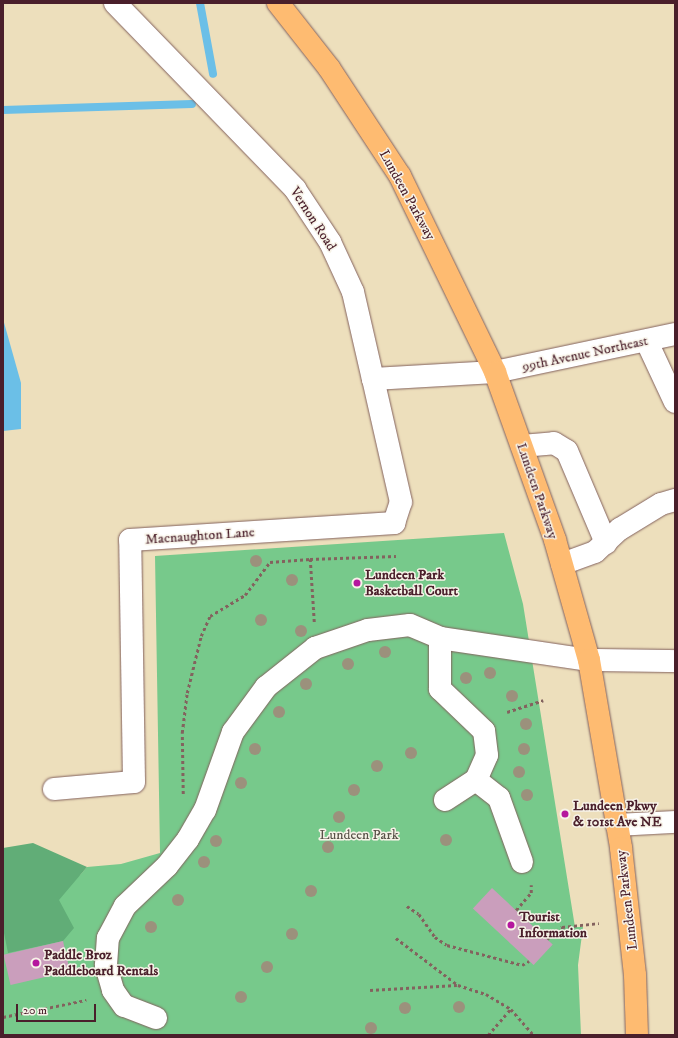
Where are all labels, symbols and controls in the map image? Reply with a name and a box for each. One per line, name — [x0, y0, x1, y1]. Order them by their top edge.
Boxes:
street label: Lundeen Parkway — [375, 147, 439, 243]
street label: Vernon Road — [286, 184, 340, 254]
street label: 99th Avenue Northeast — [521, 332, 649, 376]
street label: Lundeen Parkway — [513, 441, 561, 541]
street label: Macnaughton Lane — [145, 524, 255, 548]
place label: Lundeen Park Basketball Court — [365, 567, 458, 600]
marker: Lundeen Park Basketball Court — [352, 578, 362, 588]
place label: Lundeen Pkwy & 101st Ave NE — [573, 798, 662, 830]
marker: Lundeen Pkwy & 101st Ave NE — [560, 809, 570, 819]
park label: Lundeen Park — [319, 827, 399, 843]
street label: Lundeen Parkway — [613, 849, 641, 951]
place label: Tourist Information — [519, 909, 587, 942]
marker: Tourist Information — [506, 920, 516, 930]
place label: Paddle Broz Paddleboard Rentals — [44, 947, 158, 980]
marker: Paddle Broz Paddleboard Rentals — [31, 958, 41, 968]
scale bar — [18, 996, 98, 1022]
text: 20 m — [23, 1003, 47, 1018]

